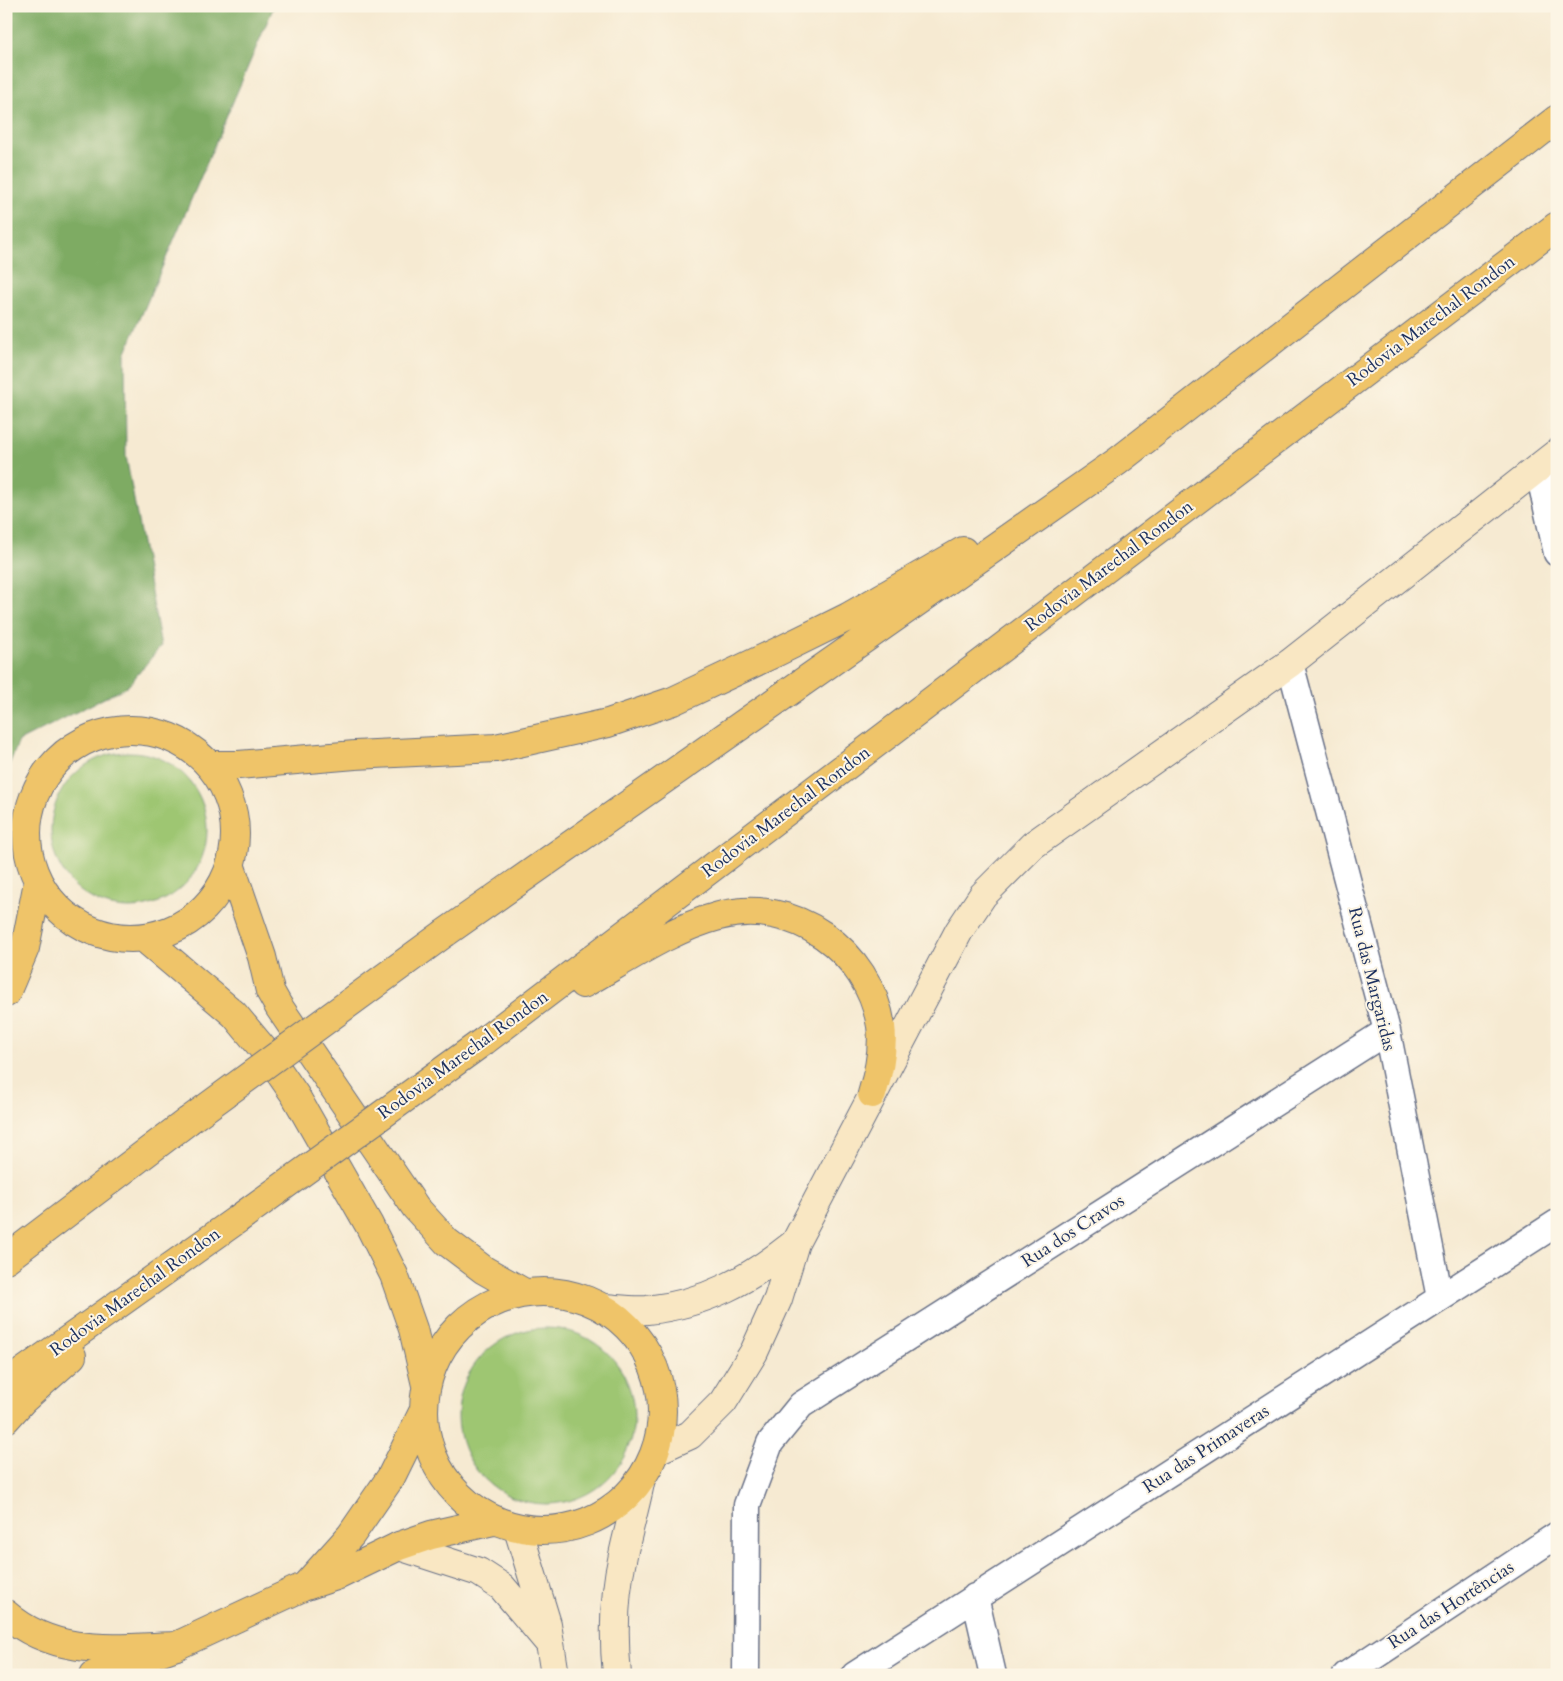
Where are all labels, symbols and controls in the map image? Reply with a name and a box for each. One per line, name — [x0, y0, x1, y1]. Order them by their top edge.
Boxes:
street label: Rodovia Marechal Rondon — [1342, 249, 1521, 393]
street label: Rodovia Marechal Rondon — [1020, 494, 1199, 638]
street label: Rodovia Marechal Rondon — [697, 740, 876, 884]
street label: Rua das Margaridas — [1342, 904, 1402, 1054]
street label: Rodovia Marechal Rondon — [373, 984, 554, 1125]
street label: Rua dos Cravos — [1017, 1188, 1129, 1274]
street label: Rodovia Marechal Rondon — [45, 1221, 226, 1362]
street label: Rua das Primaveras — [1138, 1399, 1274, 1499]
street label: Rua das Hortências — [1383, 1555, 1519, 1655]

